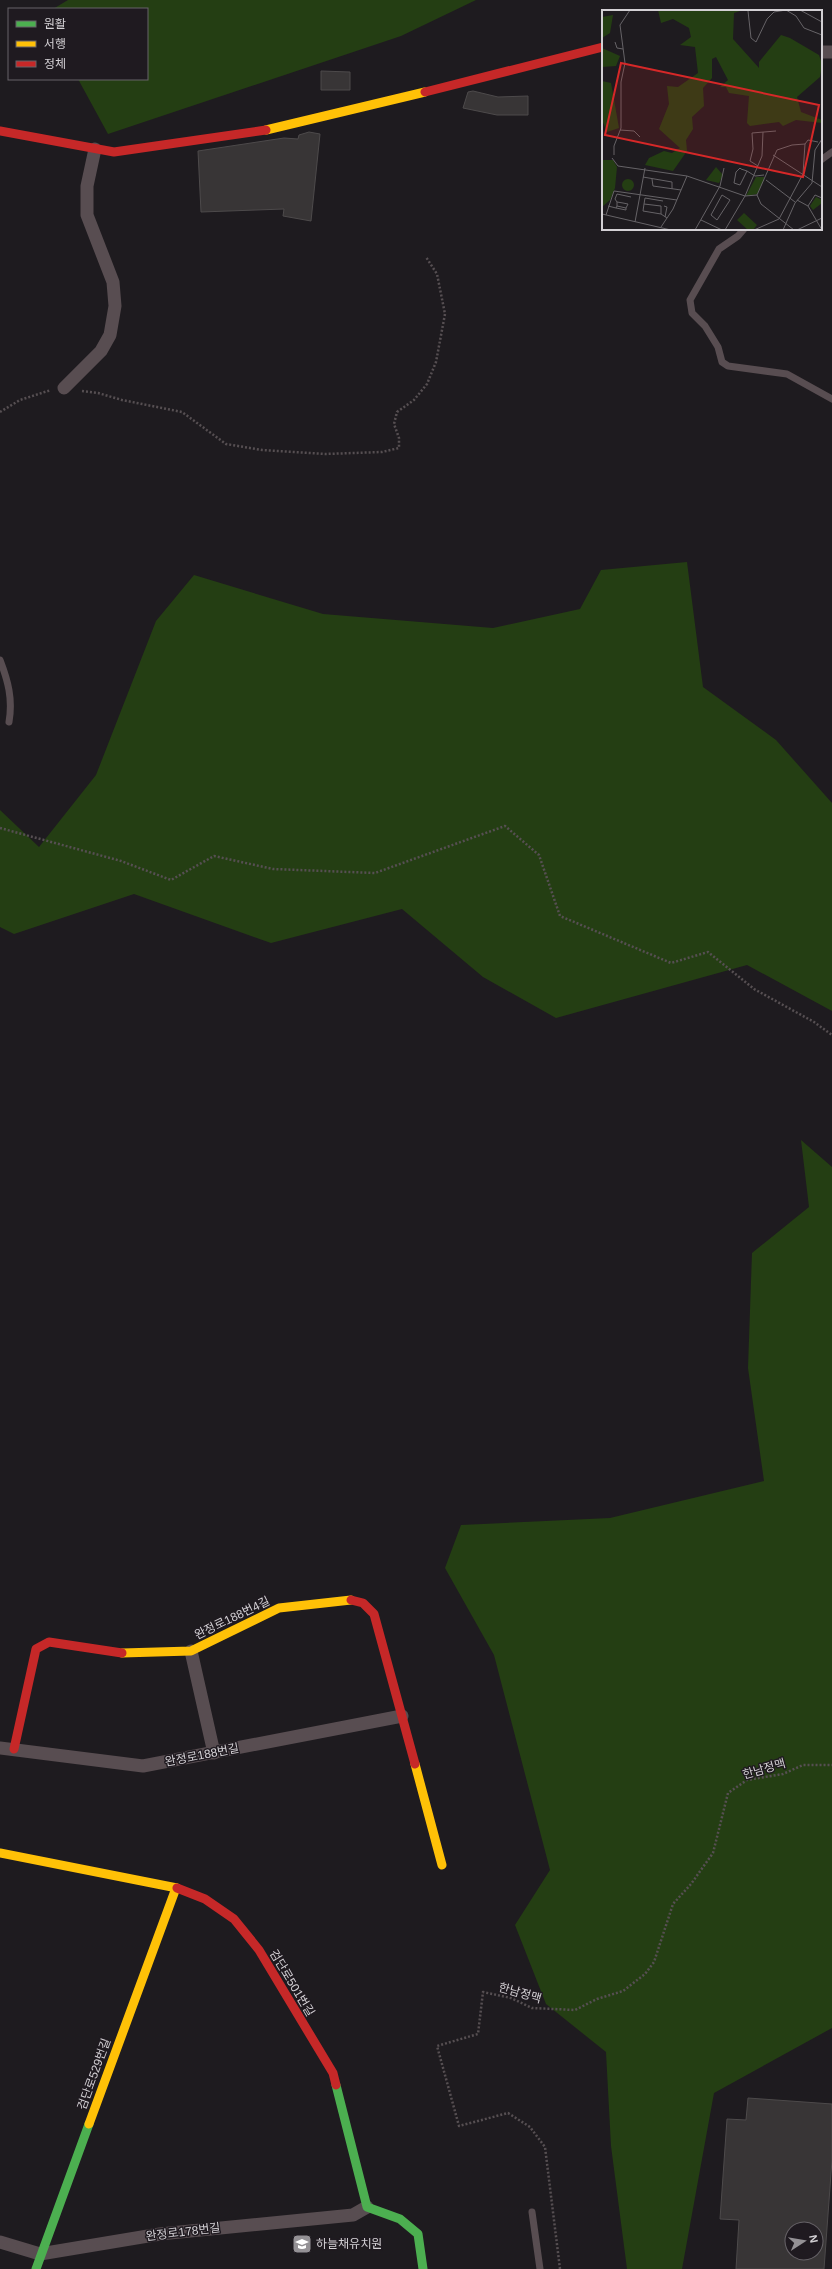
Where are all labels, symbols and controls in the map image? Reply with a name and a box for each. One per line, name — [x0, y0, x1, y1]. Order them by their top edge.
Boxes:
legend — [8, 8, 148, 80]
inset map — [602, 10, 822, 230]
text: 원활 — [44, 17, 66, 31]
text: 서행 — [44, 37, 66, 51]
text: 정체 — [44, 57, 66, 71]
street label: 완정로188번4길 — [192, 1594, 272, 1642]
street label: 완정로188번길 — [164, 1741, 240, 1769]
street label: 한남정맥 — [741, 1756, 787, 1782]
street label: 검단로501번길 — [267, 1947, 317, 2019]
street label: 한남정맥 — [497, 1980, 543, 2006]
street label: 검단로529번길 — [75, 2036, 113, 2112]
street label: 완정로178번길 — [145, 2220, 221, 2244]
north arrow — [784, 2221, 824, 2261]
school or university icon: 하늘채유치원 — [291, 2233, 313, 2255]
text: N — [807, 2234, 820, 2244]
place label: 하늘채유치원 — [316, 2237, 382, 2251]

